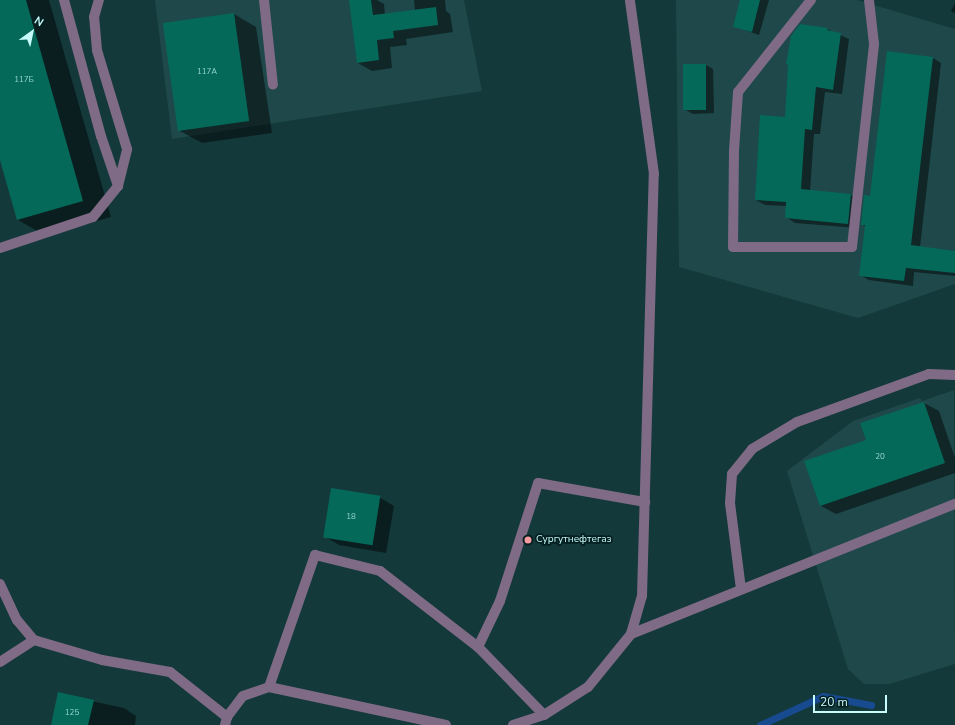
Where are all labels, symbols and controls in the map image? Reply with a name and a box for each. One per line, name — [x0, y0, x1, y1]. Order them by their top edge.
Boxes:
north arrow — [12, 12, 52, 52]
text: N — [31, 13, 46, 30]
house number: 117А — [197, 67, 217, 77]
house number: 117Б — [14, 75, 34, 85]
house number: 20 — [875, 452, 885, 462]
house number: 18 — [346, 512, 356, 522]
place label: Сургутнефтегаз — [536, 534, 612, 546]
marker: Сургутнефтегаз — [523, 535, 533, 545]
scale bar — [815, 687, 889, 713]
text: 20 m — [820, 694, 848, 710]
house number: 125 — [65, 708, 79, 718]

